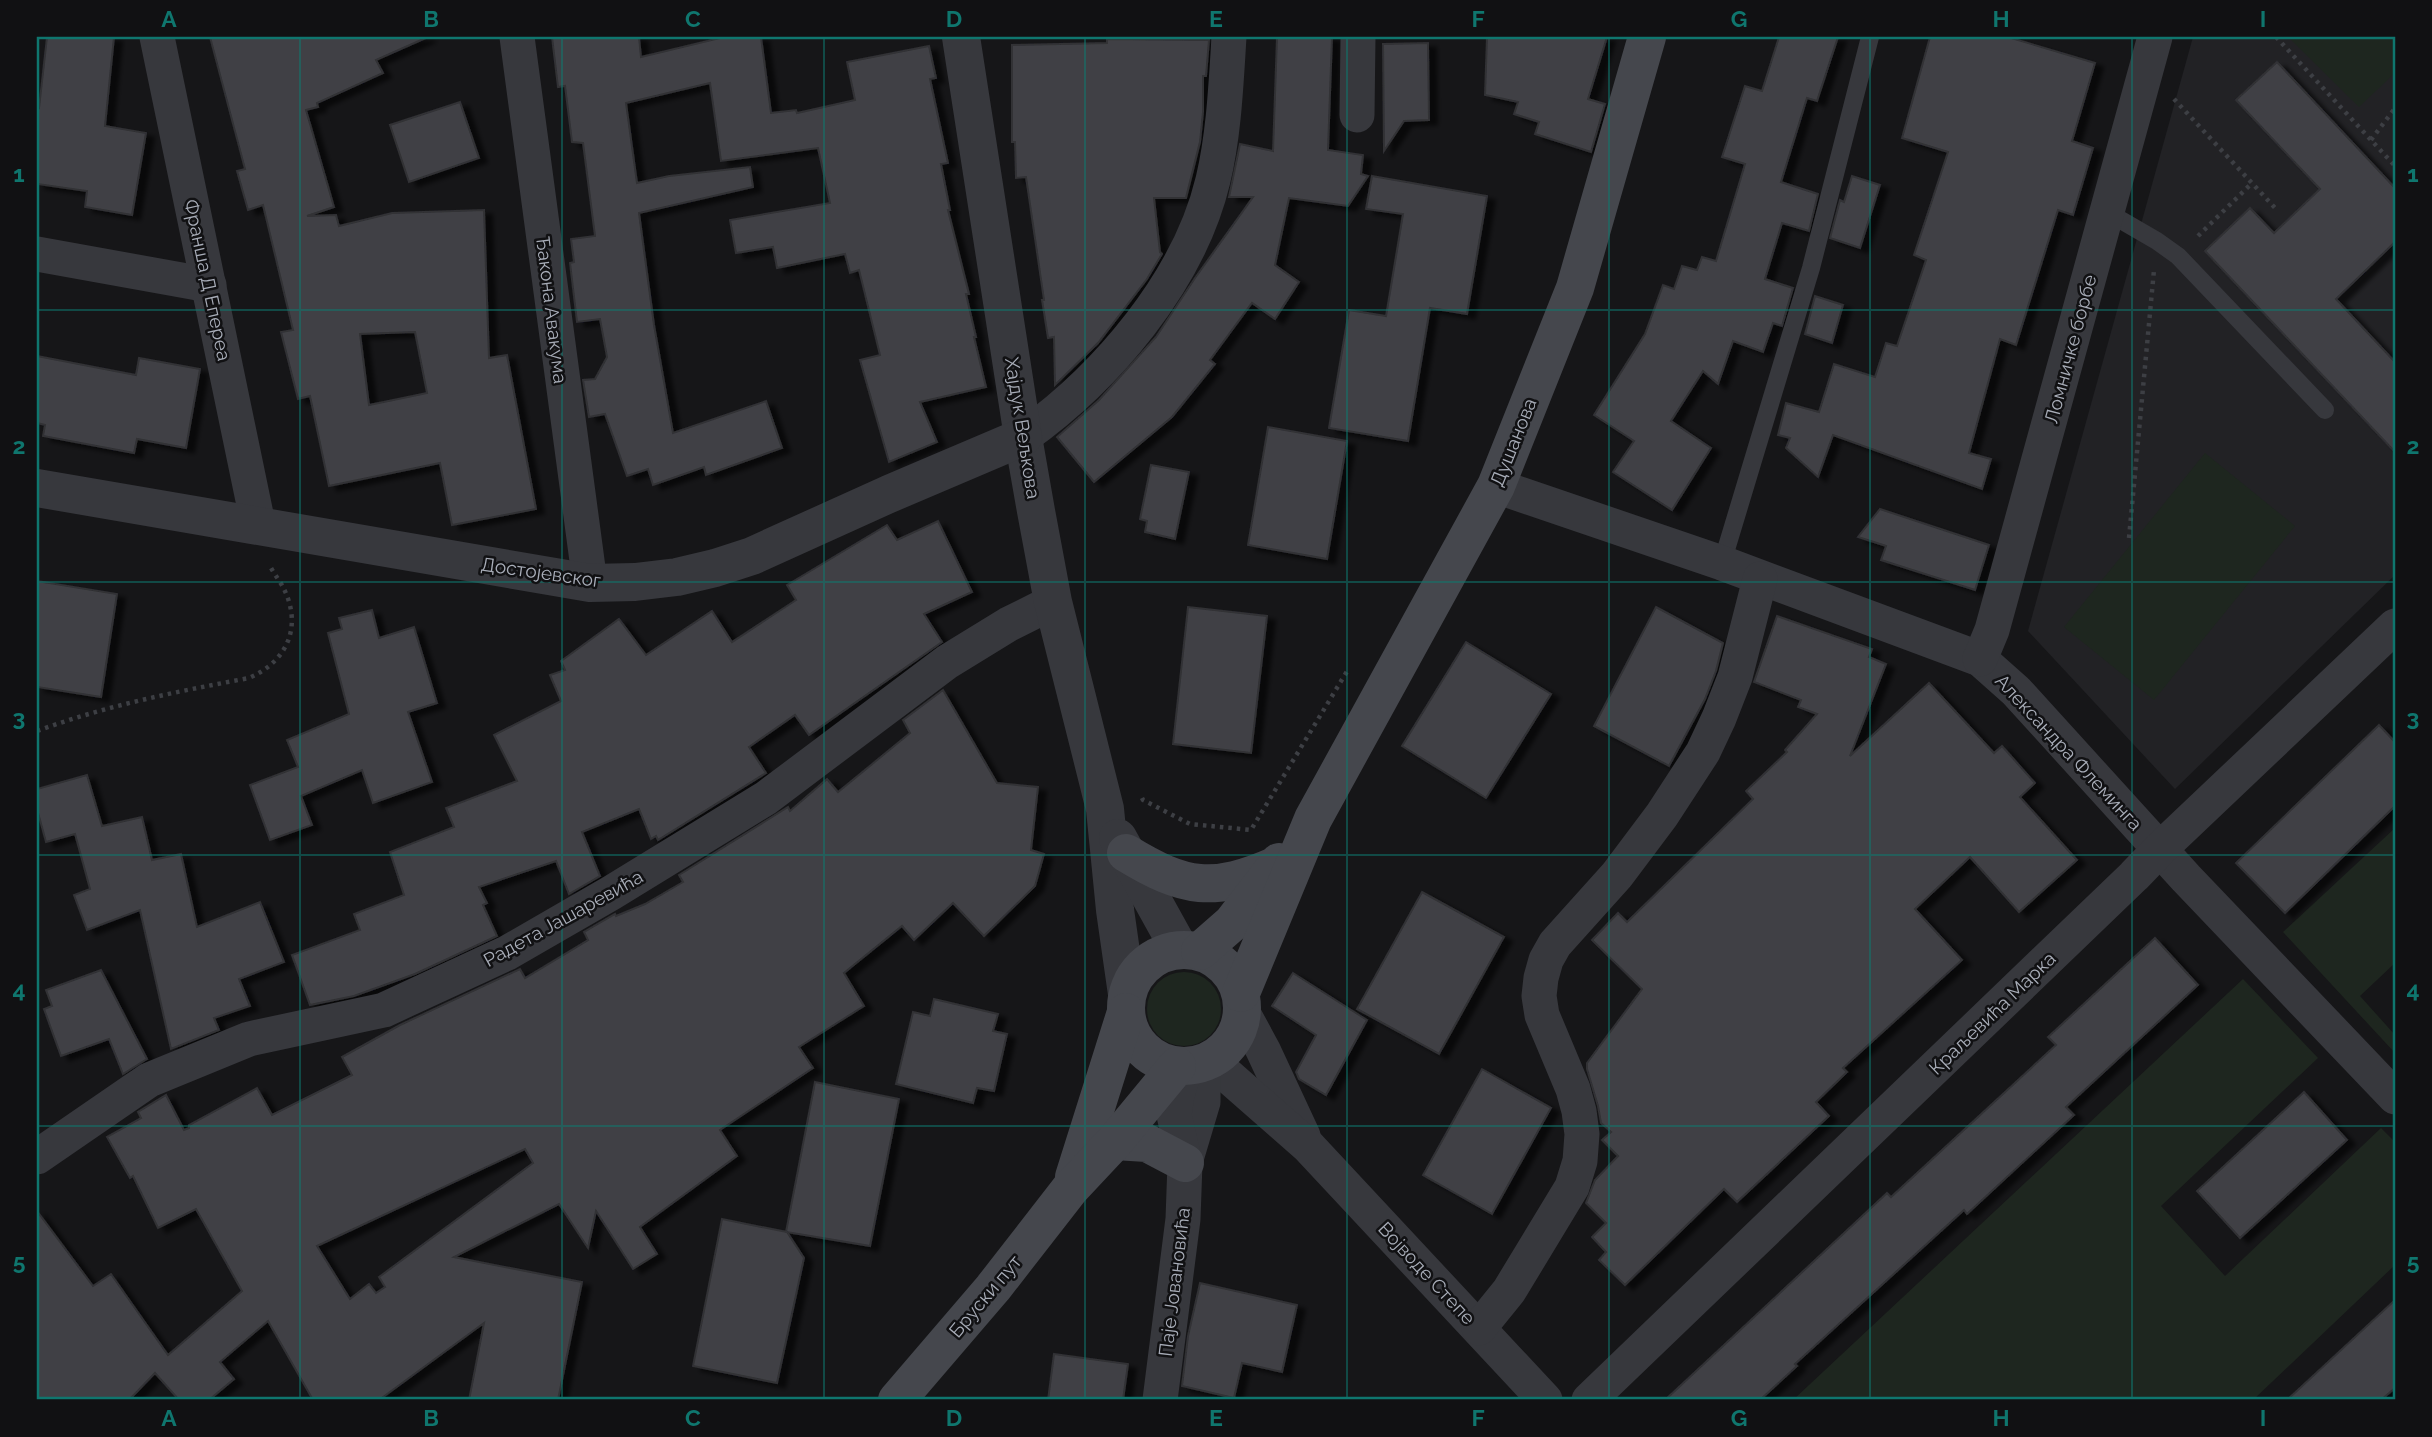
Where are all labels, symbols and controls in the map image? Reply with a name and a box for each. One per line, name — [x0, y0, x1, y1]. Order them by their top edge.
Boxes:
text: A — [161, 5, 177, 32]
text: B — [423, 5, 439, 32]
text: C — [685, 5, 701, 32]
text: D — [946, 5, 962, 32]
text: E — [1209, 5, 1223, 32]
text: F — [1471, 5, 1485, 32]
text: G — [1731, 5, 1747, 32]
text: H — [1992, 5, 2010, 32]
text: I — [2260, 5, 2266, 32]
text: 1 — [13, 160, 25, 187]
text: 1 — [2407, 160, 2419, 187]
street label: Франша Д Епереа — [180, 197, 236, 363]
street label: Ђакона Авакума — [532, 235, 572, 385]
street label: Ломничке борбе — [2040, 272, 2100, 426]
street label: Хајдук Вељкова — [1001, 356, 1045, 500]
street label: Душанова — [1485, 395, 1541, 489]
text: 2 — [13, 432, 25, 459]
text: 2 — [2407, 432, 2419, 459]
street label: Достојевског — [480, 553, 603, 591]
street label: Александра Флеминга — [1991, 669, 2147, 835]
text: 3 — [13, 704, 25, 731]
text: 3 — [2407, 704, 2419, 731]
street label: Радета Јашаревића — [480, 865, 646, 971]
street label: Краљевића Марка — [1924, 947, 2060, 1079]
text: 4 — [12, 976, 26, 1003]
text: 4 — [2406, 976, 2420, 1003]
street label: Паје Јовановића — [1154, 1206, 1194, 1358]
street label: Војводе Степе — [1374, 1217, 1480, 1329]
text: 5 — [13, 1248, 26, 1275]
text: 5 — [2407, 1248, 2420, 1275]
street label: Бруски пут — [944, 1251, 1026, 1341]
text: A — [161, 1404, 177, 1431]
text: B — [423, 1404, 439, 1431]
text: C — [685, 1404, 701, 1431]
text: D — [946, 1404, 962, 1431]
text: E — [1209, 1404, 1223, 1431]
text: F — [1471, 1404, 1485, 1431]
text: G — [1731, 1404, 1747, 1431]
text: H — [1992, 1404, 2010, 1431]
text: I — [2260, 1404, 2266, 1431]

